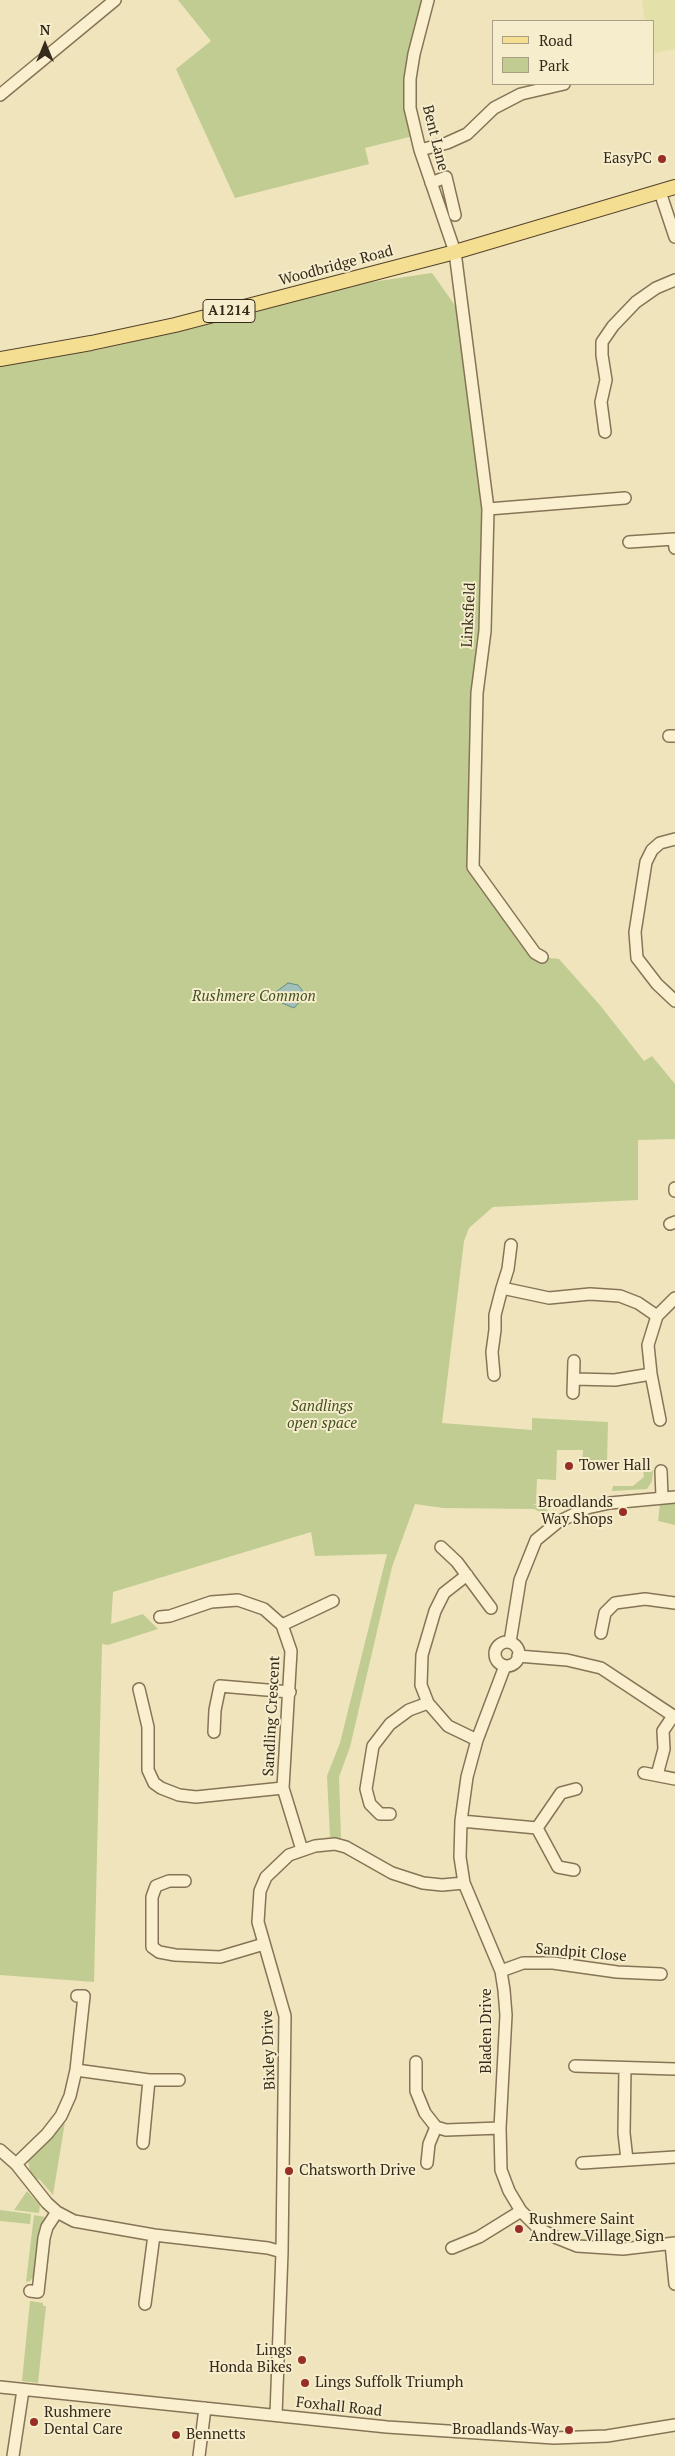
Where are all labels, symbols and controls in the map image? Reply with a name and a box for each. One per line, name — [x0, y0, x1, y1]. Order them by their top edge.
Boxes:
north arrow — [20, 20, 70, 70]
text: N — [40, 20, 50, 39]
legend — [492, 20, 655, 85]
text: Road — [539, 30, 572, 50]
text: Park — [539, 55, 569, 75]
street label: Bent Lane — [418, 103, 452, 173]
place label: EasyPC — [603, 150, 652, 168]
marker: EasyPC — [656, 153, 668, 165]
street label: Woodbridge Road — [277, 242, 395, 290]
road number: A1214 — [203, 300, 255, 322]
street label: Linksfield — [458, 582, 480, 648]
park label: Rushmere Common — [192, 988, 316, 1006]
park label: Sandlings open space — [287, 1398, 357, 1433]
place label: Tower Hall — [579, 1457, 651, 1475]
marker: Tower Hall — [563, 1460, 575, 1472]
place label: Broadlands Way Shops — [538, 1494, 613, 1529]
marker: Broadlands Way Shops — [617, 1506, 629, 1518]
street label: Sandling Crescent — [260, 1655, 284, 1777]
street label: Sandpit Close — [535, 1940, 627, 1966]
street label: Bladen Drive — [478, 1988, 496, 2074]
street label: Bixley Drive — [259, 2010, 279, 2090]
place label: Chatsworth Drive — [299, 2162, 416, 2180]
marker: Chatsworth Drive — [283, 2165, 295, 2177]
place label: Rushmere Saint Andrew Village Sign — [529, 2211, 664, 2246]
marker: Rushmere Saint Andrew Village Sign — [513, 2223, 525, 2235]
place label: Lings Honda Bikes — [209, 2342, 292, 2377]
marker: Lings Honda Bikes — [296, 2354, 308, 2366]
place label: Lings Suffolk Triumph — [315, 2374, 463, 2392]
marker: Lings Suffolk Triumph — [299, 2377, 311, 2389]
street label: Foxhall Road — [295, 2394, 383, 2420]
place label: Rushmere Dental Care — [44, 2404, 123, 2439]
marker: Rushmere Dental Care — [28, 2416, 40, 2428]
place label: Broadlands Way — [452, 2421, 559, 2439]
marker: Broadlands Way — [563, 2424, 575, 2436]
place label: Bennetts — [186, 2426, 246, 2444]
marker: Bennetts — [170, 2429, 182, 2441]

